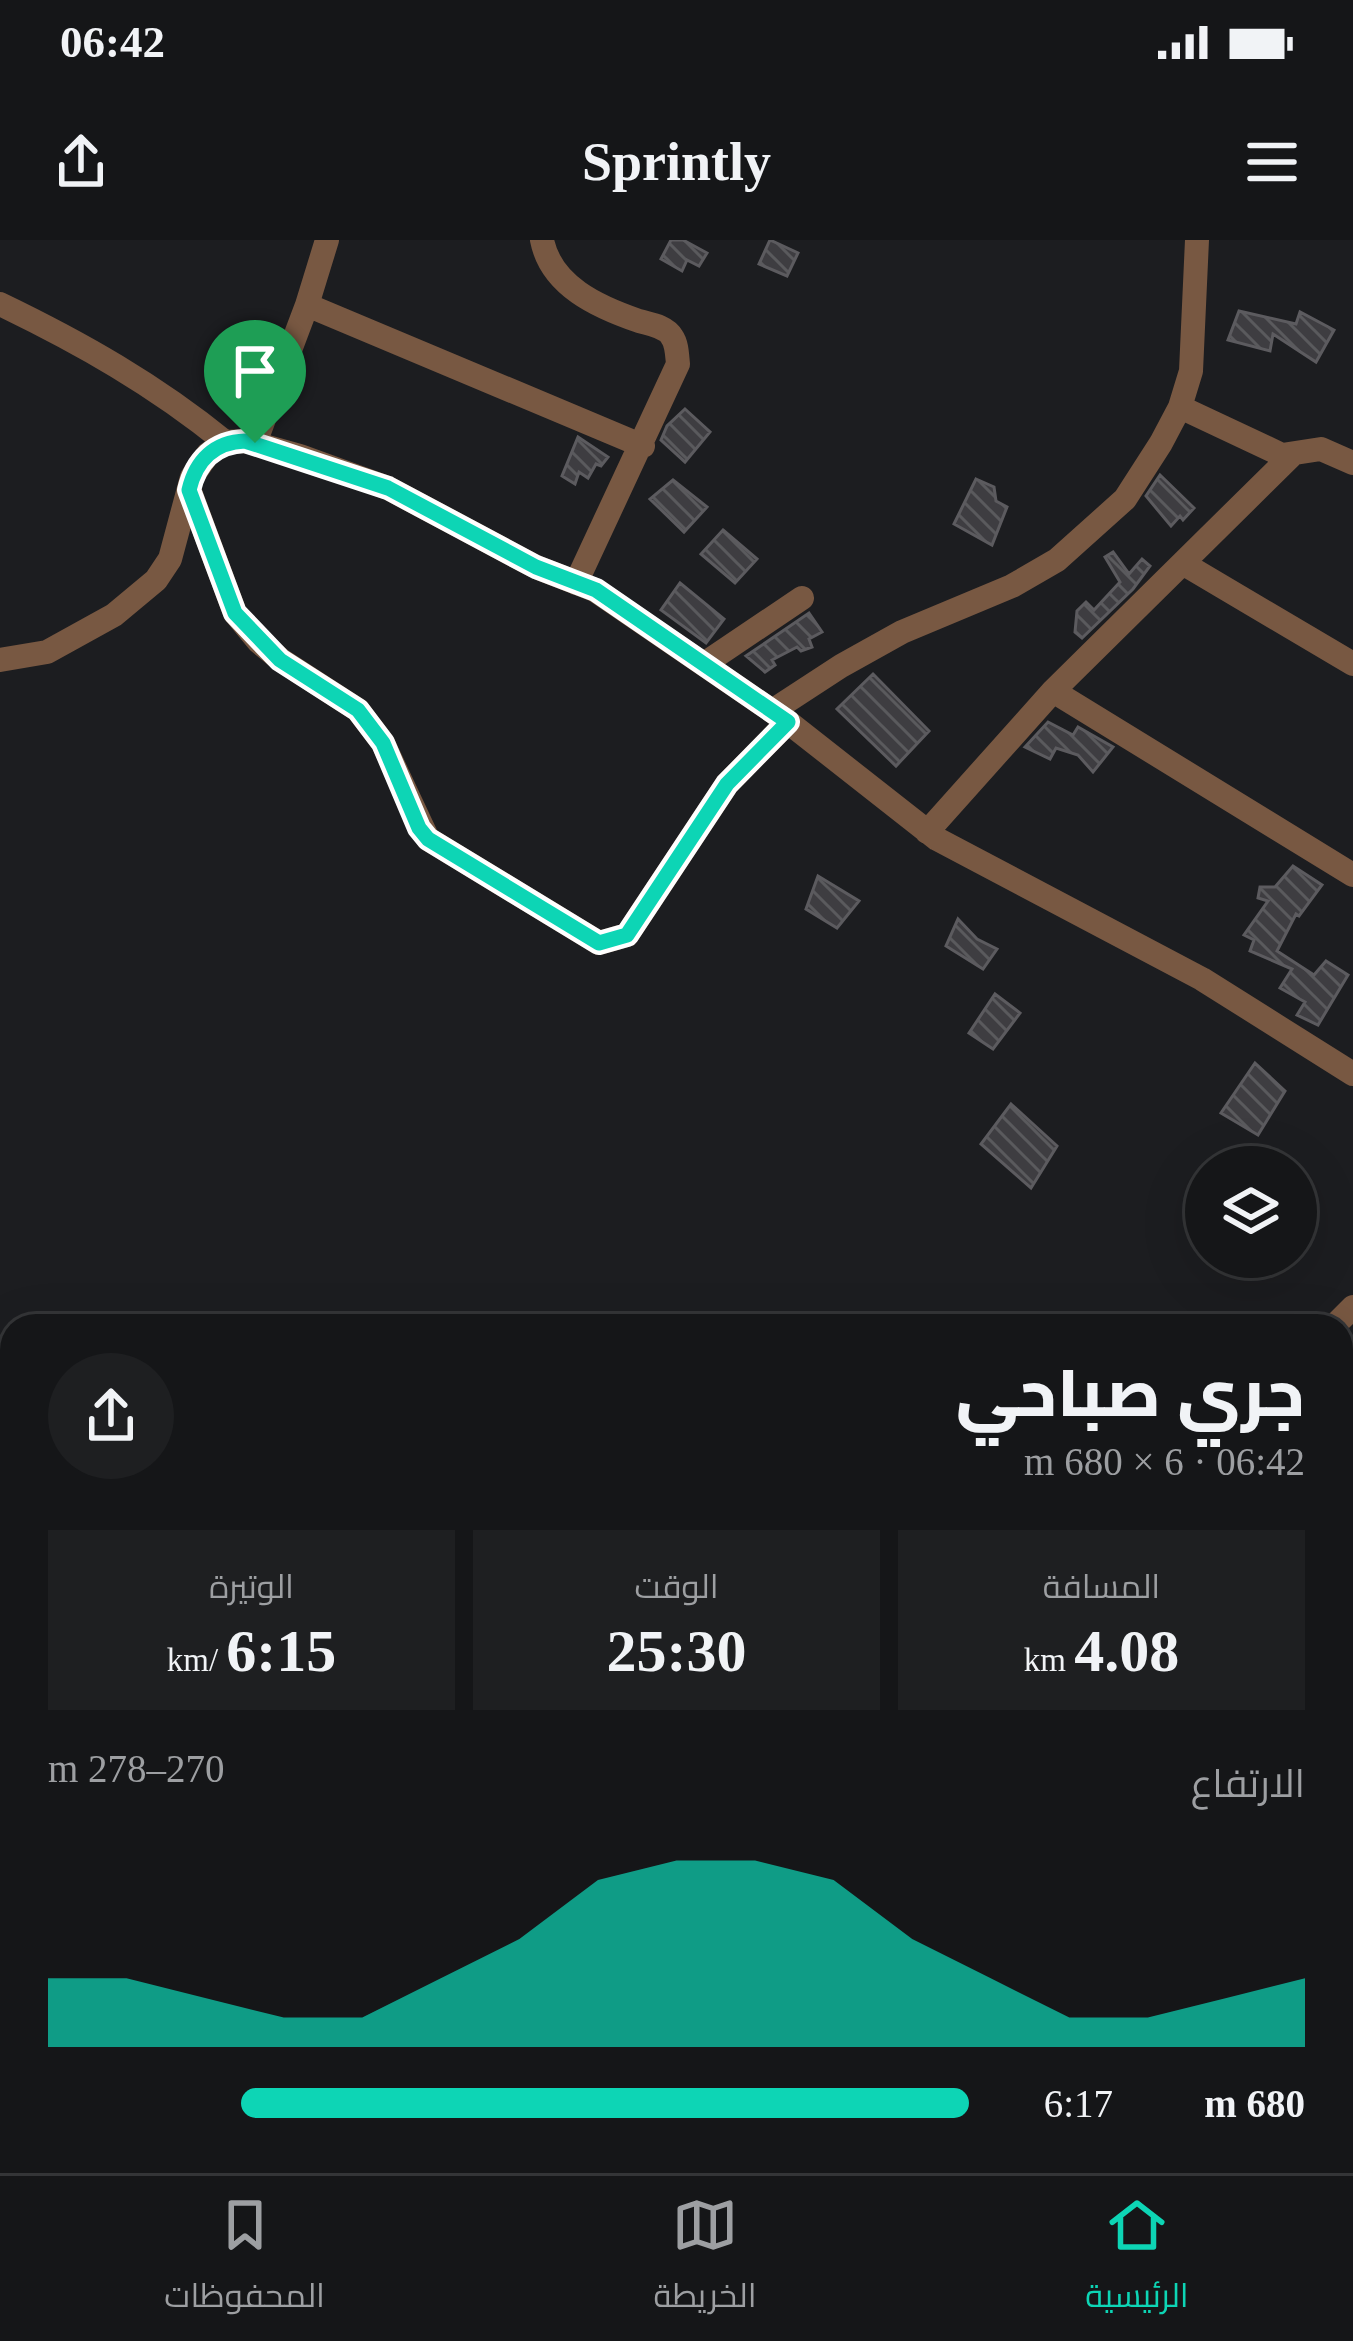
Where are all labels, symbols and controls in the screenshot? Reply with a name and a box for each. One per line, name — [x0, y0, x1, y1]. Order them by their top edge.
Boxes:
text: 06:42 — [60, 17, 165, 67]
icon: share — [48, 129, 114, 195]
icon: menu — [1239, 129, 1305, 195]
text: Sprintly — [582, 132, 771, 192]
pin — [204, 320, 306, 443]
icon: arrive — [222, 338, 288, 404]
map controls — [1185, 1146, 1317, 1278]
button: layers — [1185, 1146, 1317, 1278]
button: share — [48, 1353, 174, 1479]
text: جري صباحي — [956, 1357, 1305, 1430]
text: 06:42 · 6 × 680 m — [1024, 1440, 1305, 1483]
text: الوتيرة — [209, 1569, 294, 1605]
text: الوقت — [634, 1569, 719, 1605]
text: المسافة — [1043, 1569, 1160, 1605]
text: 6:15 — [226, 1618, 336, 1684]
text: 25:30 — [607, 1618, 746, 1684]
text: 4.08 — [1074, 1618, 1179, 1684]
text: /km — [167, 1642, 226, 1678]
text: km — [1024, 1642, 1074, 1678]
text: 270–278 m — [48, 1747, 225, 1790]
text: الارتفاع — [1191, 1762, 1305, 1805]
text: 6:17 — [1044, 2082, 1113, 2125]
text: 680 m — [1204, 2082, 1305, 2125]
tab: المحفوظات — [164, 2192, 325, 2326]
tab: الخريطة — [654, 2192, 757, 2326]
tab: الرئيسية — [1085, 2192, 1189, 2326]

